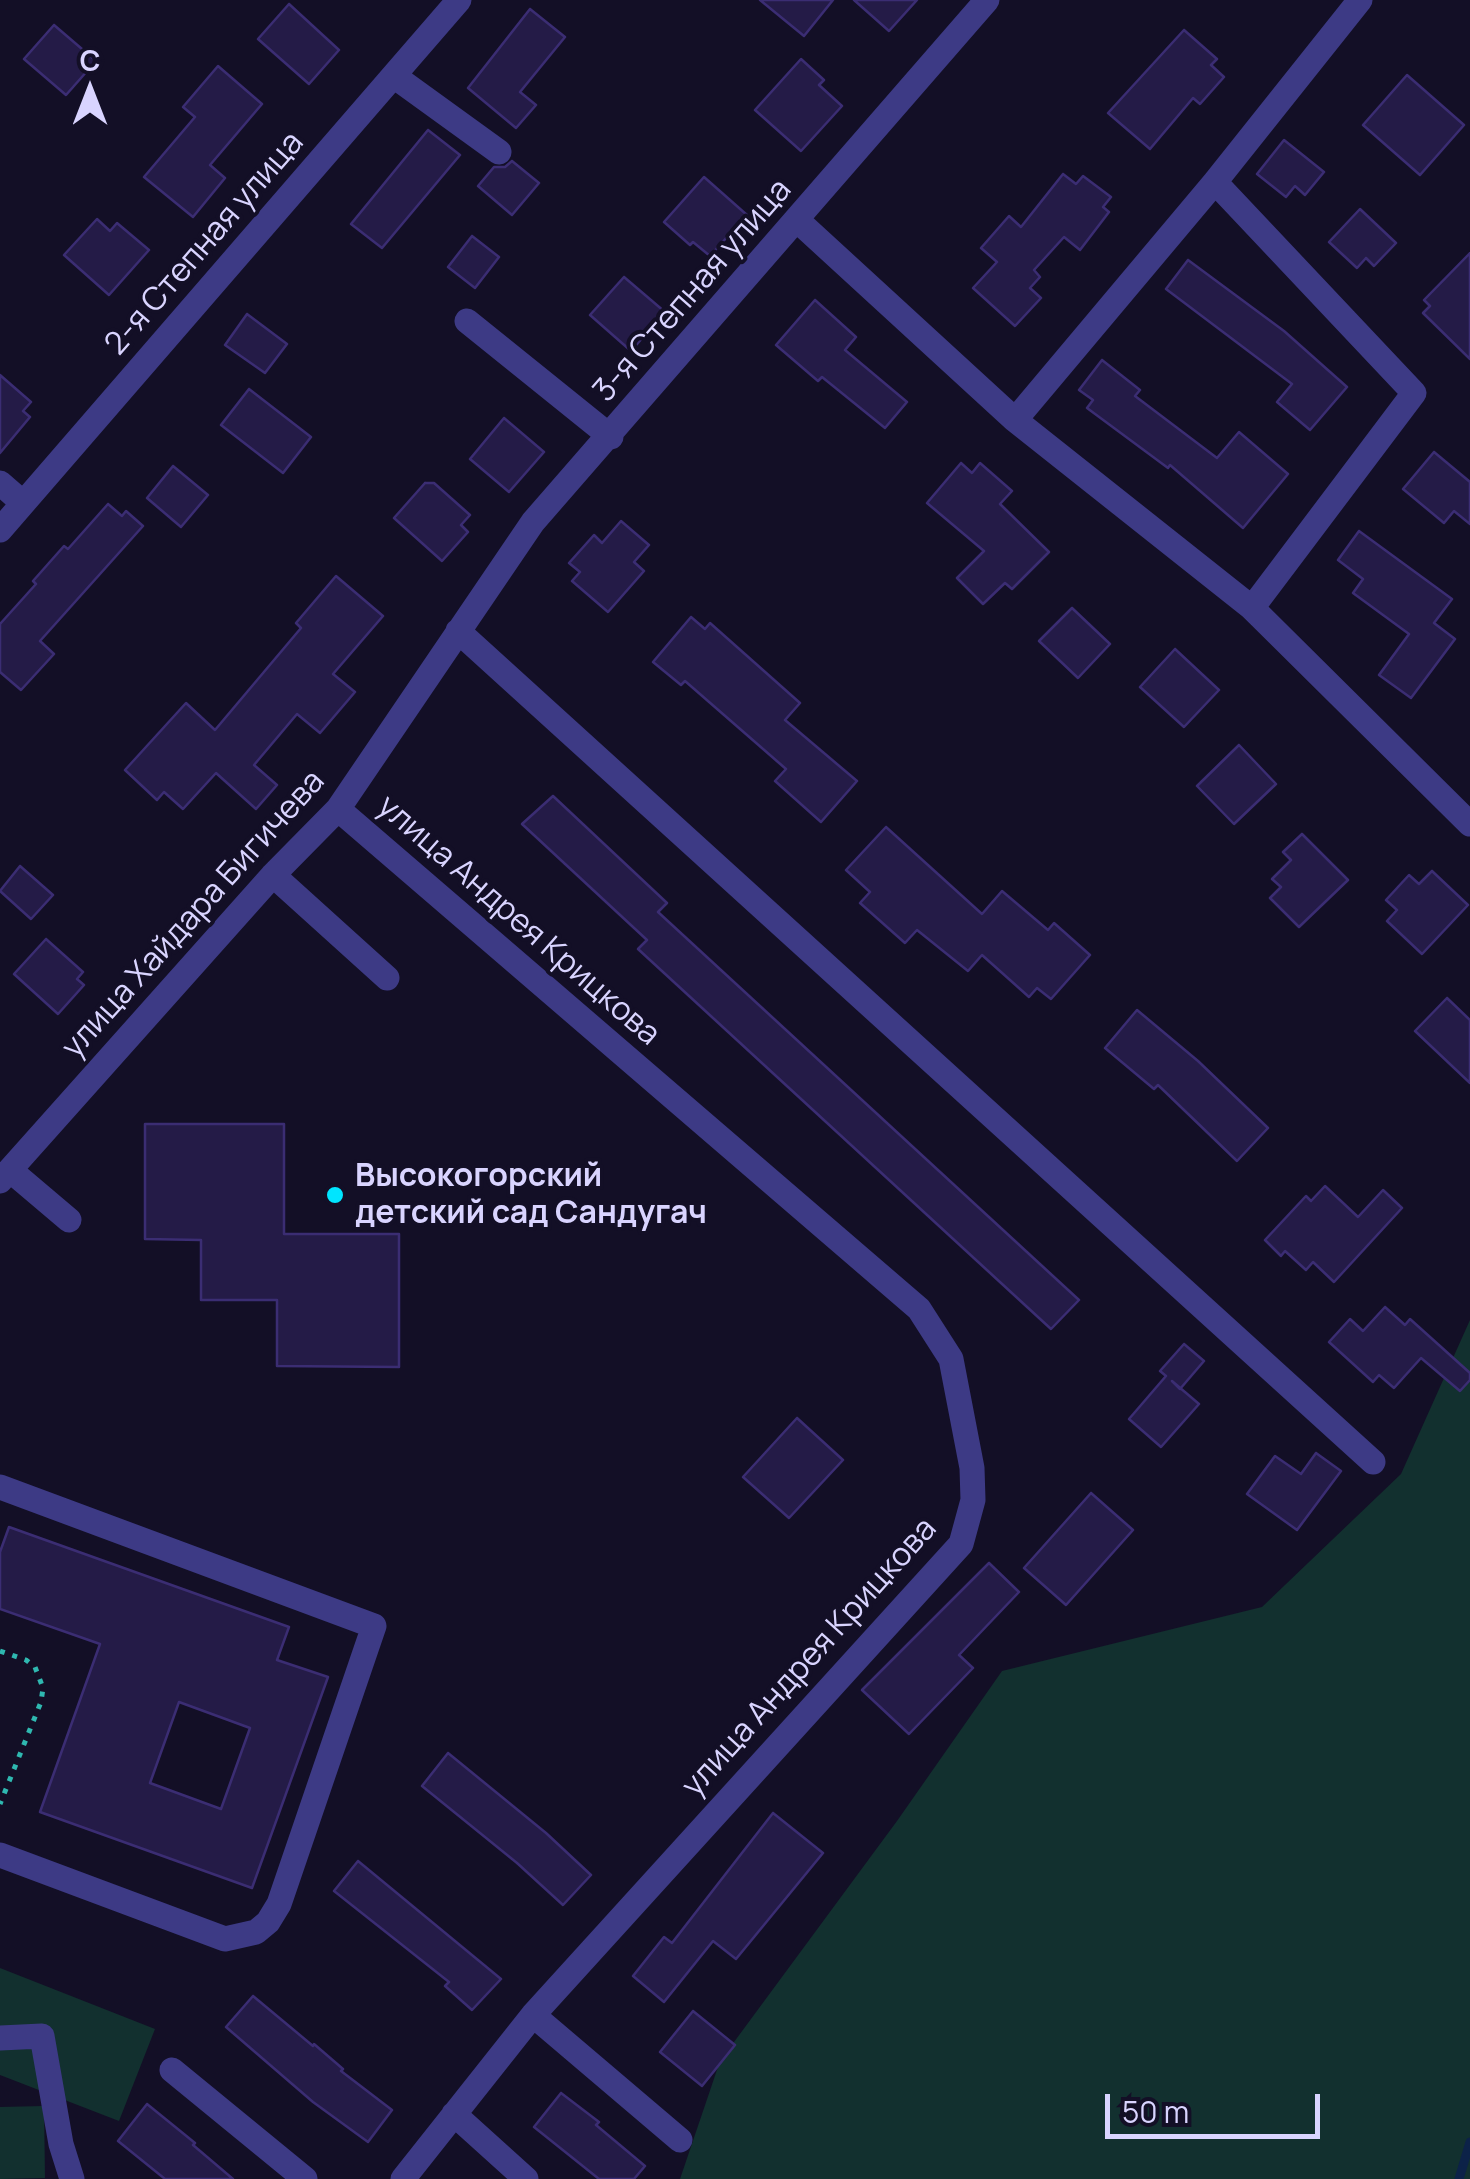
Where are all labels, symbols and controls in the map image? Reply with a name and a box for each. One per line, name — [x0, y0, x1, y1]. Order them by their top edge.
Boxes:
north arrow — [40, 40, 140, 140]
text: С — [80, 41, 100, 79]
street label: 2-я Степная улица — [98, 125, 312, 363]
street label: 3-я Степная улица — [586, 172, 800, 410]
street label: улица Хайдара Бигичева — [55, 763, 333, 1067]
street label: улица Андрея Крицкова — [369, 788, 667, 1054]
place label: Высокогорский детский сад Сандугач — [355, 1158, 707, 1233]
marker: Высокогорский детский сад Сандугач — [324, 1184, 346, 1206]
street label: улица Андрея Крицкова — [675, 1511, 945, 1805]
scale bar — [1110, 2074, 1325, 2136]
text: 50 m — [1122, 2091, 1189, 2132]

